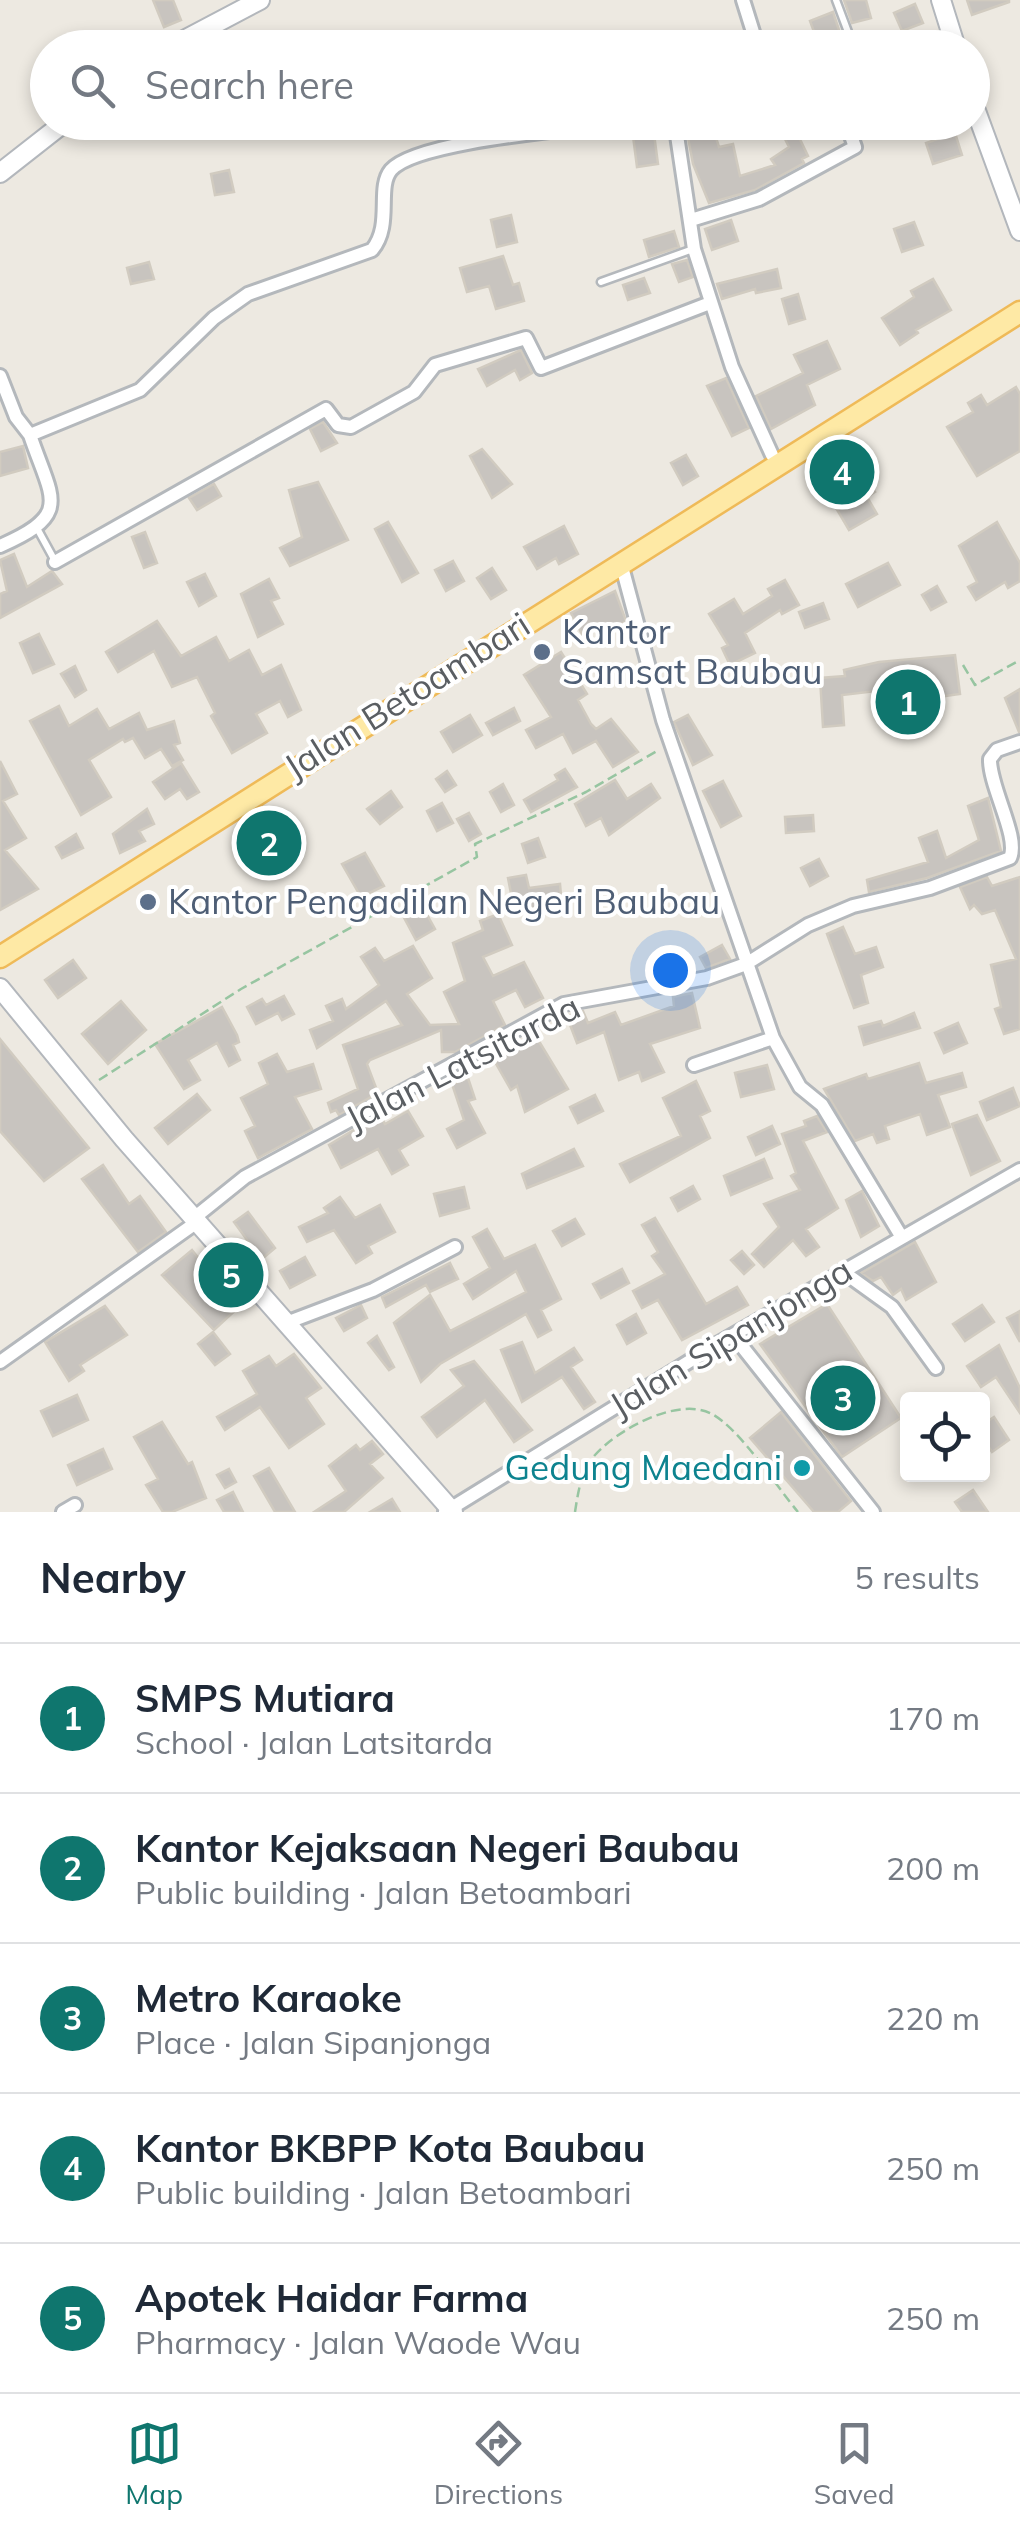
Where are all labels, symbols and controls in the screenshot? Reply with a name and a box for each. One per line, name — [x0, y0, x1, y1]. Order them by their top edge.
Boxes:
search box — [30, 30, 990, 140]
icon: search — [65, 58, 120, 113]
text: Search here — [145, 61, 354, 109]
pin: 4 — [810, 434, 874, 510]
street label: Jalan Betoambari — [276, 602, 537, 788]
place label: Kantor Samsat Baubau — [562, 609, 822, 693]
marker: Kantor Samsat Baubau — [531, 641, 553, 663]
pin: 1 — [876, 664, 940, 740]
pin: 2 — [236, 806, 302, 880]
place label: Kantor Pengadilan Negeri Baubau — [168, 879, 720, 923]
marker: Kantor Pengadilan Negeri Baubau — [137, 891, 159, 913]
your location — [645, 945, 696, 996]
street label: Jalan Latsitarda — [338, 984, 587, 1140]
pin: 5 — [198, 1238, 264, 1312]
street label: Jalan Sipanjonga — [601, 1247, 860, 1427]
pin: 3 — [810, 1360, 876, 1436]
map controls — [900, 1392, 990, 1482]
button: locate — [900, 1392, 990, 1482]
place label: Gedung Maedani — [505, 1445, 782, 1489]
marker: Gedung Maedani — [791, 1457, 813, 1479]
text: Nearby — [40, 1551, 186, 1604]
text: 5 results — [855, 1557, 980, 1597]
text: SMPS Mutiara — [135, 1674, 395, 1722]
text: 1 — [63, 1698, 82, 1738]
text: 170 m — [886, 1698, 980, 1738]
text: School · Jalan Latsitarda — [135, 1722, 493, 1762]
text: Kantor Kejaksaan Negeri Baubau — [135, 1824, 740, 1872]
text: 2 — [63, 1848, 82, 1888]
text: 200 m — [886, 1848, 980, 1888]
text: Public building · Jalan Betoambari — [135, 1872, 632, 1912]
text: Metro Karaoke — [135, 1974, 402, 2022]
text: 3 — [63, 1998, 82, 2038]
text: 220 m — [886, 1998, 980, 2038]
text: Place · Jalan Sipanjonga — [135, 2022, 491, 2062]
text: Kantor BKBPP Kota Baubau — [135, 2124, 645, 2172]
text: 4 — [63, 2148, 82, 2188]
text: 250 m — [886, 2148, 980, 2188]
text: Public building · Jalan Betoambari — [135, 2172, 632, 2212]
text: Apotek Haidar Farma — [135, 2274, 528, 2322]
text: 5 — [63, 2298, 82, 2338]
text: 250 m — [886, 2298, 980, 2338]
text: Pharmacy · Jalan Waode Wau — [135, 2322, 581, 2362]
tab: Map — [125, 2416, 183, 2511]
tab: Directions — [434, 2416, 563, 2511]
tab: Saved — [814, 2416, 895, 2511]

